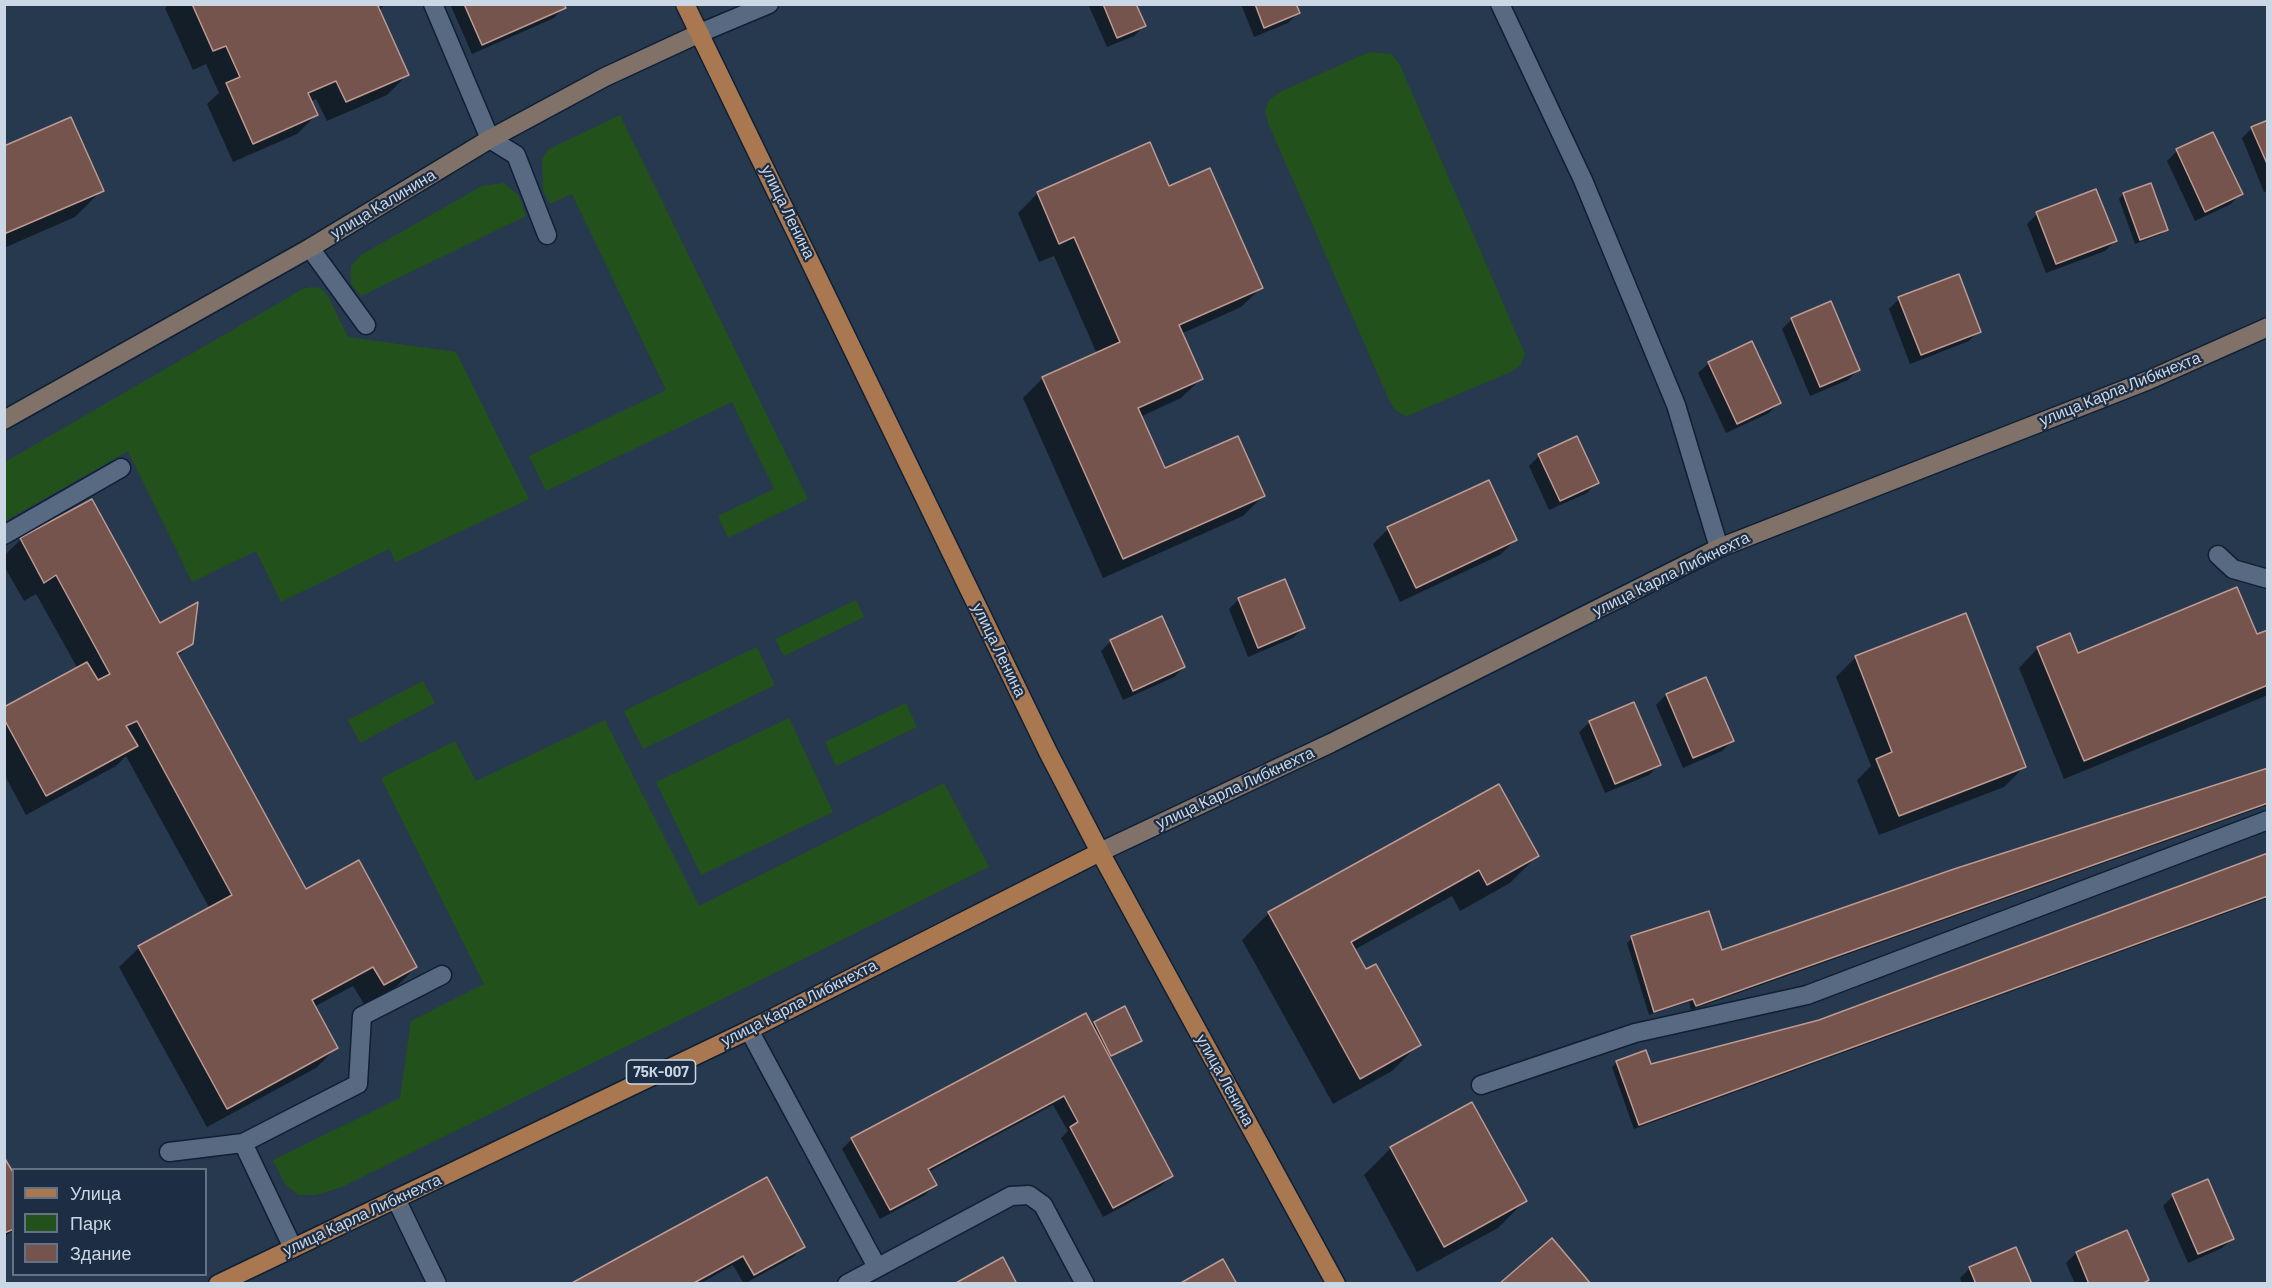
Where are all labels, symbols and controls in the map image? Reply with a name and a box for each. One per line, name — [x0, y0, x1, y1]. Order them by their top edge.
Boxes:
street label: улица Ленина — [757, 162, 819, 262]
street label: улица Калинина — [327, 165, 439, 243]
street label: улица Карла Либкнехта — [2037, 348, 2203, 430]
street label: улица Карла Либкнехта — [1589, 528, 1753, 620]
street label: улица Ленина — [968, 600, 1030, 700]
street label: улица Карла Либкнехта — [1153, 743, 1317, 833]
street label: улица Карла Либкнехта — [718, 955, 880, 1051]
street label: улица Ленина — [1192, 1031, 1258, 1129]
road number: 75К-007 — [626, 1060, 696, 1084]
legend — [12, 1168, 207, 1276]
street label: улица Карла Либкнехта — [280, 1170, 444, 1260]
text: Улица — [70, 1182, 121, 1204]
text: Парк — [70, 1212, 111, 1234]
text: Здание — [70, 1242, 131, 1264]

